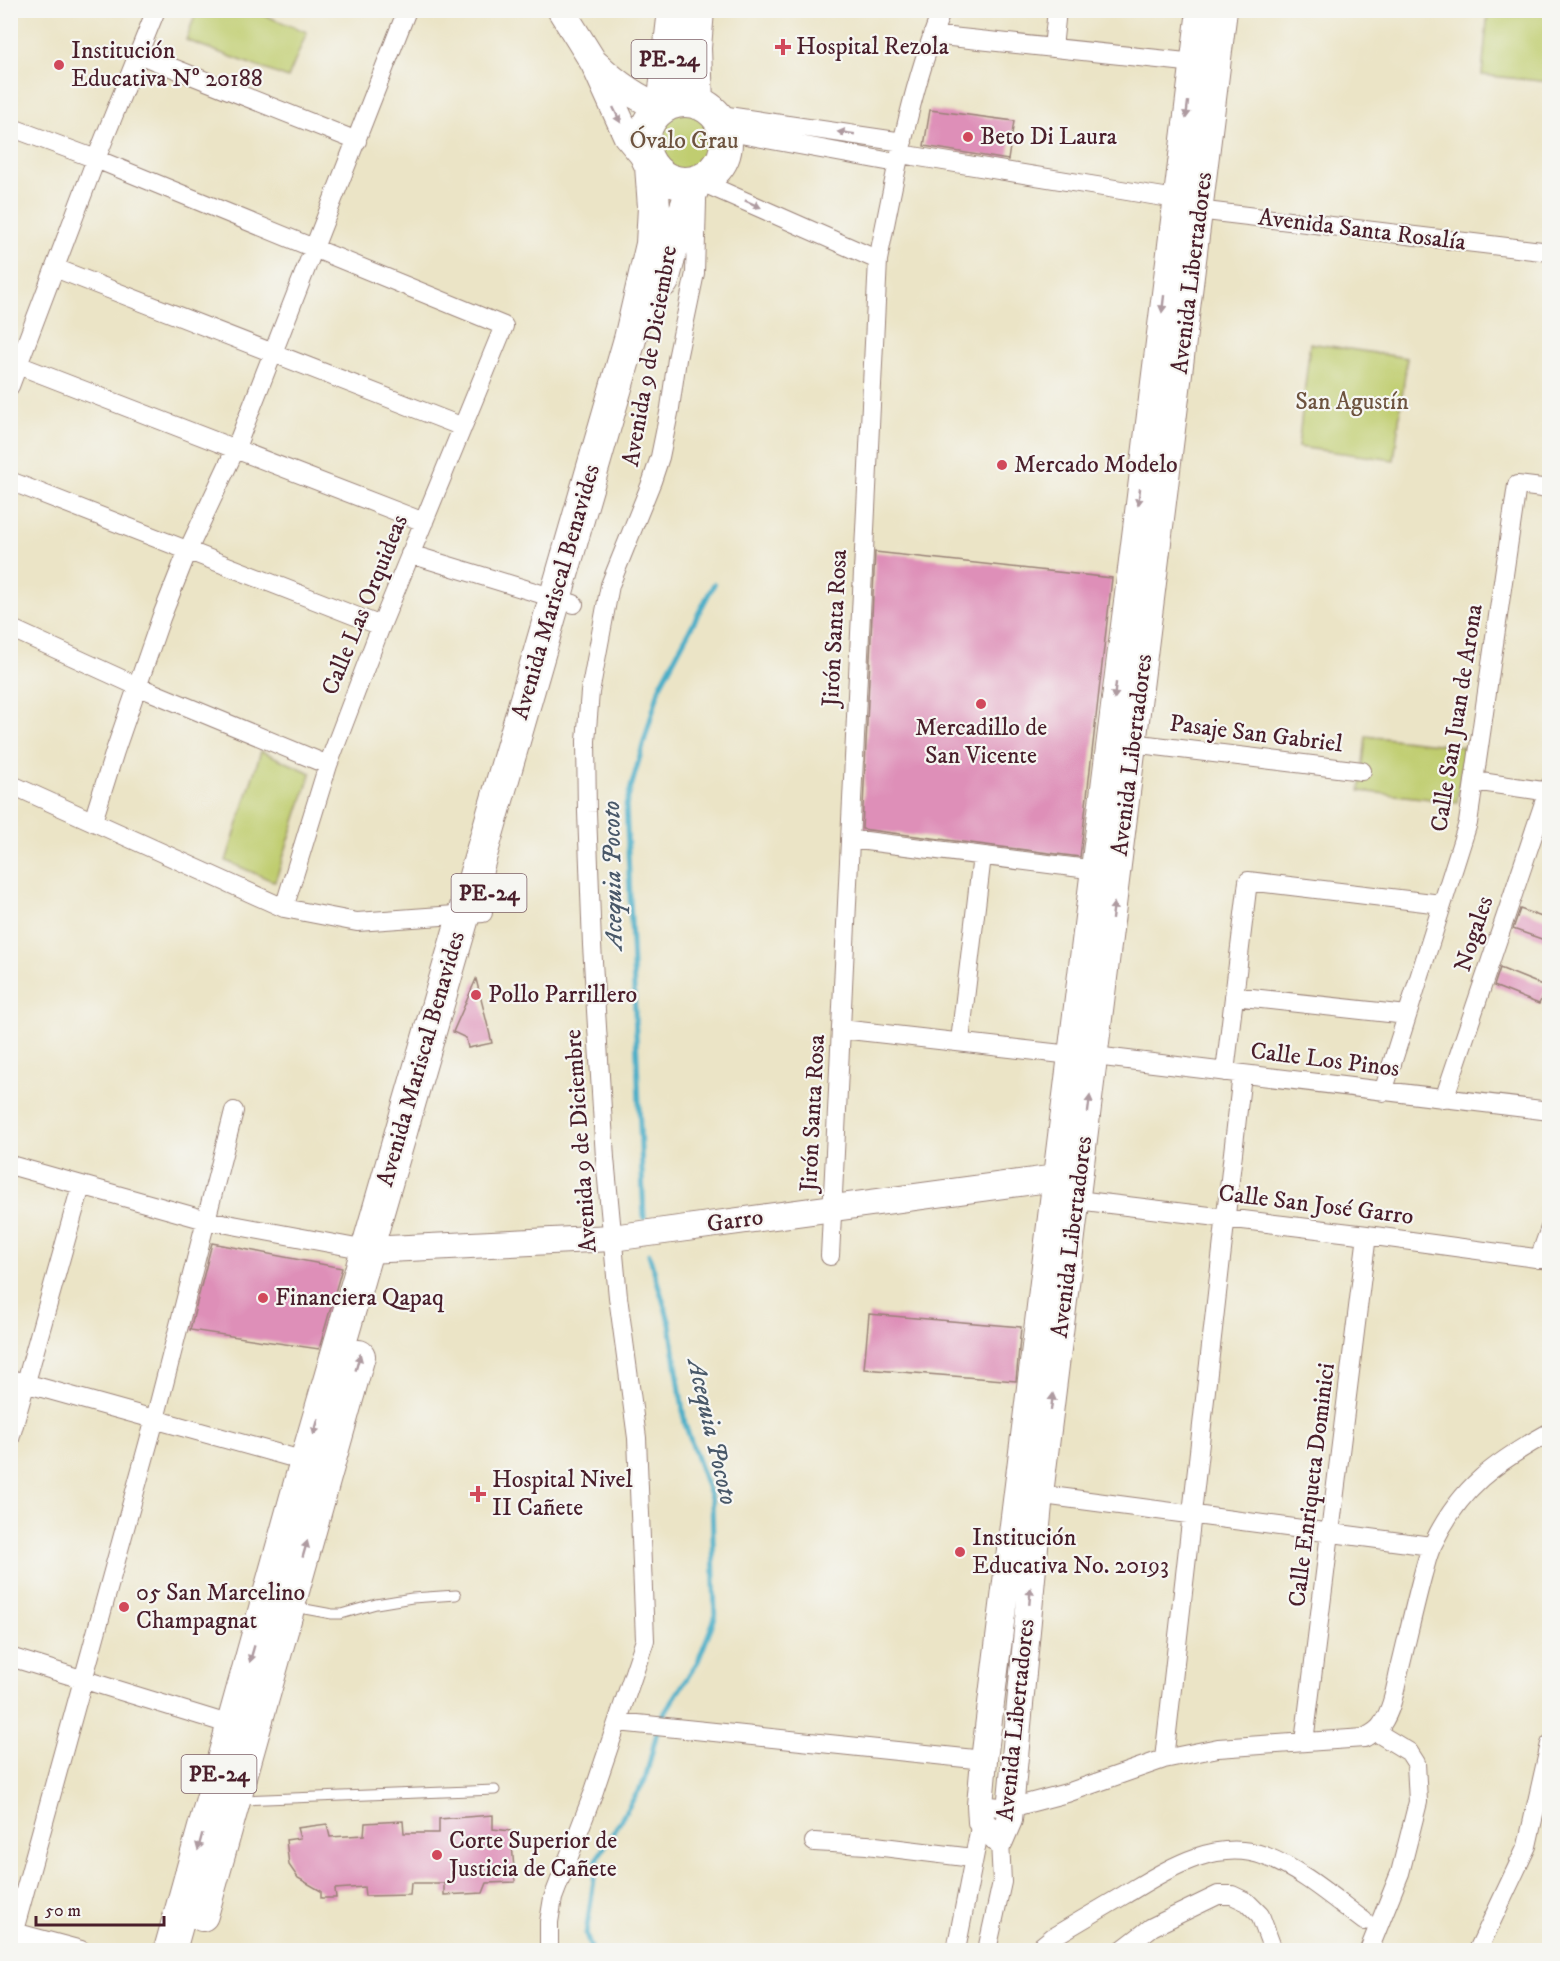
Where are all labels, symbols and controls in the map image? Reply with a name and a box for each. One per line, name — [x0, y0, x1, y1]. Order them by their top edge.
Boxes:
place label: Hospital Rezola — [796, 32, 950, 62]
place label: Institución Educativa Nº 20188 — [71, 36, 263, 94]
marker: Hospital Rezola — [774, 38, 792, 56]
road number: PE-24 — [632, 40, 706, 78]
marker: Institución Educativa Nº 20188 — [52, 58, 66, 72]
one-way arrow — [1183, 101, 1192, 120]
one-way arrow — [612, 107, 621, 124]
place label: Beto Di Laura — [980, 122, 1118, 152]
park label: Óvalo Grau — [629, 125, 739, 156]
one-way arrow — [836, 129, 855, 138]
marker: Beto Di Laura — [961, 130, 975, 144]
street label: Avenida Libertadores — [1165, 170, 1219, 376]
one-way arrow — [744, 200, 761, 209]
street label: Avenida Santa Rosalía — [1257, 202, 1468, 258]
street label: Avenida 9 de Diciembre — [616, 243, 684, 469]
one-way arrow — [1159, 294, 1168, 313]
park label: San Agustín — [1295, 387, 1409, 417]
place label: Mercado Modelo — [1014, 450, 1178, 480]
marker: Mercado Modelo — [995, 458, 1009, 472]
street label: Avenida Mariscal Benavides — [505, 461, 607, 723]
one-way arrow — [1135, 488, 1144, 507]
street label: Calle Las Orquideas — [315, 510, 415, 700]
street label: Jirón Santa Rosa — [816, 548, 854, 709]
street label: Calle San Juan de Arona — [1424, 601, 1490, 834]
street label: Avenida Libertadores — [1105, 652, 1159, 858]
one-way arrow — [1110, 681, 1120, 700]
marker: Mercadillo de San Vicente — [974, 697, 988, 711]
street label: Pasaje San Gabriel — [1168, 709, 1345, 760]
place label: Mercadillo de San Vicente — [915, 713, 1047, 771]
water label: Acequia Pocoto — [595, 800, 631, 953]
road number: PE-24 — [452, 874, 526, 912]
street label: Nogales — [1448, 892, 1500, 976]
one-way arrow — [1108, 901, 1117, 920]
street label: Avenida Mariscal Benavides — [370, 928, 472, 1190]
place label: Pollo Parrillero — [488, 980, 637, 1010]
marker: Pollo Parrillero — [469, 988, 483, 1002]
street label: Avenida 9 de Diciembre — [558, 1028, 604, 1254]
street label: Jirón Santa Rosa — [794, 1033, 832, 1194]
street label: Calle Los Pinos — [1249, 1036, 1401, 1084]
one-way arrow — [1084, 1095, 1093, 1114]
street label: Avenida Libertadores — [1045, 1134, 1099, 1340]
street label: Calle San José Garro — [1217, 1178, 1415, 1232]
street label: Garro — [705, 1202, 765, 1240]
place label: Financiera Qapaq — [275, 1283, 445, 1313]
marker: Financiera Qapaq — [256, 1291, 270, 1305]
one-way arrow — [353, 1352, 363, 1371]
water label: Acequia Pocoto — [679, 1353, 745, 1508]
street label: Calle Enriqueta Dominici — [1282, 1361, 1342, 1609]
one-way arrow — [1047, 1392, 1056, 1411]
one-way arrow — [311, 1418, 320, 1436]
place label: Hospital Nivel II Cañete — [492, 1465, 634, 1523]
marker: Hospital Nivel II Cañete — [469, 1485, 487, 1503]
place label: Institución Educativa No. 20193 — [972, 1523, 1169, 1581]
one-way arrow — [301, 1540, 310, 1558]
marker: Institución Educativa No. 20193 — [953, 1545, 967, 1559]
place label: 05 San Marcelino Champagnat — [136, 1578, 305, 1636]
one-way arrow — [1025, 1586, 1035, 1605]
marker: 05 San Marcelino Champagnat — [117, 1600, 131, 1614]
street label: Avenida Libertadores — [990, 1617, 1042, 1823]
one-way arrow — [247, 1646, 256, 1664]
road number: PE-24 — [182, 1755, 256, 1793]
place label: Corte Superior de Justicia de Cañete — [447, 1826, 617, 1884]
one-way arrow — [195, 1834, 204, 1852]
marker: Corte Superior de Justicia de Cañete — [430, 1848, 444, 1862]
scale bar — [36, 1889, 164, 1927]
text: 50 m — [45, 1900, 81, 1922]

